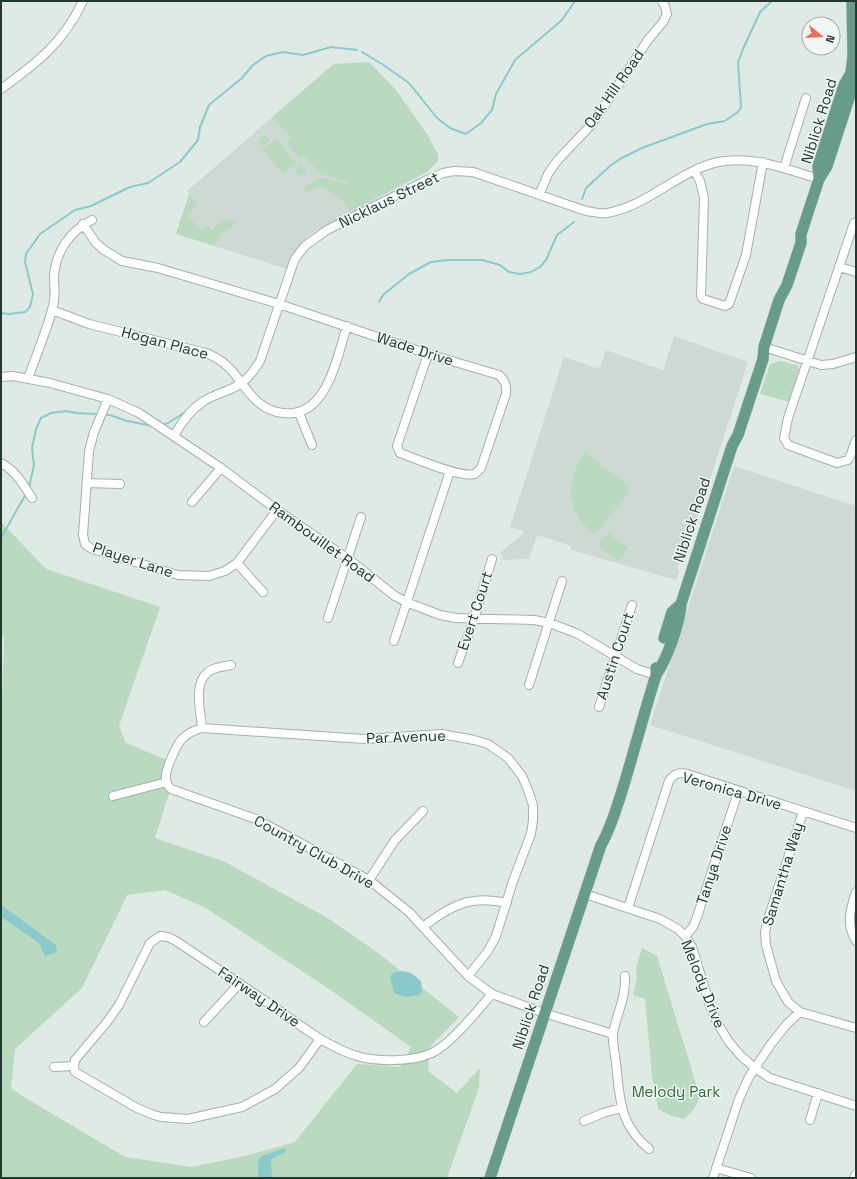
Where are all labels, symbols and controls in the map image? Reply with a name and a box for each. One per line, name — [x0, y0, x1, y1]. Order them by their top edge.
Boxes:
north arrow — [801, 16, 841, 56]
text: N — [823, 33, 838, 45]
street label: Oak Hill Road — [579, 46, 648, 132]
street label: Niblick Road — [797, 76, 841, 166]
street label: Nicklaus Street — [335, 167, 442, 232]
street label: Hogan Place — [119, 322, 211, 363]
street label: Wade Drive — [374, 327, 456, 370]
street label: Niblick Road — [669, 475, 714, 565]
street label: Rambouillet Road — [266, 497, 379, 586]
street label: Player Lane — [90, 538, 176, 582]
street label: Evert Court — [453, 569, 496, 653]
street label: Austin Court — [591, 610, 638, 702]
street label: Par Avenue — [366, 726, 446, 747]
street label: Veronica Drive — [680, 767, 784, 814]
street label: Country Club Drive — [251, 811, 378, 893]
street label: Samantha Way — [758, 820, 807, 928]
street label: Tanya Drive — [692, 822, 735, 907]
street label: Melody Drive — [677, 937, 730, 1031]
street label: Fairway Drive — [214, 962, 304, 1031]
street label: Niblick Road — [508, 962, 553, 1052]
park label: Melody Park — [632, 1082, 720, 1101]

